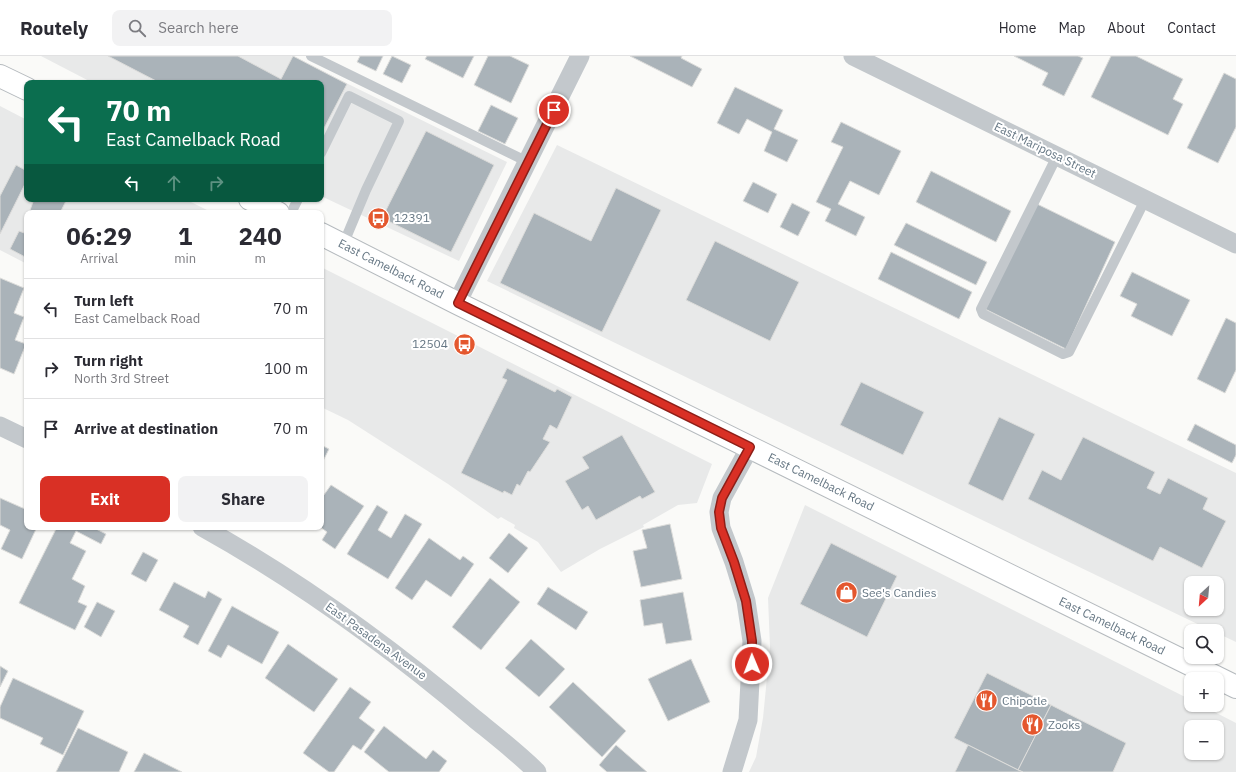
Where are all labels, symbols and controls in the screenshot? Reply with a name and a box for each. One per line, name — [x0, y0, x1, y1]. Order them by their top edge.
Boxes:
search box — [112, 10, 392, 46]
text: Routely — [20, 16, 88, 40]
icon: search — [126, 17, 148, 39]
text: Search here — [158, 18, 239, 37]
text: Home — [999, 19, 1036, 37]
text: Map — [1058, 19, 1085, 37]
text: About — [1107, 19, 1145, 37]
text: Contact — [1167, 19, 1216, 37]
text: 70 m — [106, 92, 171, 129]
pin — [537, 93, 571, 127]
icon: left — [40, 96, 92, 148]
icon: arrive — [543, 99, 565, 121]
street label: East Mariposa Street — [992, 118, 1099, 181]
text: East Camelback Road — [106, 128, 281, 151]
icon: left — [121, 172, 143, 194]
icon: ahead — [163, 172, 185, 194]
icon: right — [205, 172, 227, 194]
bus stop icon: 12391 — [366, 205, 392, 231]
place label: 12391 — [394, 210, 430, 225]
text: 06:29 — [66, 220, 132, 252]
text: 1 — [178, 220, 192, 252]
text: 240 — [238, 220, 282, 252]
street label: East Camelback Road — [336, 235, 447, 302]
text: Arrival — [80, 250, 118, 267]
text: min — [174, 250, 196, 267]
text: m — [254, 250, 266, 267]
text: Turn left — [74, 291, 134, 310]
icon: left — [40, 298, 62, 320]
text: 70 m — [273, 299, 308, 318]
text: East Camelback Road — [74, 310, 200, 327]
bus stop icon: 12504 — [451, 331, 477, 357]
place label: 12504 — [412, 336, 448, 351]
text: Turn right — [74, 351, 143, 370]
icon: right — [40, 358, 62, 380]
text: 100 m — [264, 359, 308, 378]
text: North 3rd Street — [74, 370, 169, 387]
icon: arrive — [40, 418, 62, 440]
text: Arrive at destination — [74, 419, 218, 438]
text: 70 m — [273, 419, 308, 438]
street label: East Camelback Road — [766, 449, 877, 514]
button: Exit — [40, 476, 170, 522]
button: Share — [178, 476, 308, 522]
north arrow — [1184, 576, 1224, 616]
map controls — [1184, 576, 1224, 760]
shop icon: See's Candies — [834, 580, 860, 606]
place label: See's Candies — [862, 585, 937, 600]
street label: East Camelback Road — [1057, 593, 1168, 658]
street label: East Pasadena Avenue — [323, 599, 430, 683]
button: search — [1184, 624, 1224, 664]
position arrow — [731, 643, 773, 685]
button: + — [1184, 672, 1224, 712]
restaurant icon: Chipotle — [973, 688, 999, 714]
place label: Chipotle — [1002, 693, 1047, 708]
restaurant icon: Zooks — [1019, 712, 1045, 738]
place label: Zooks — [1048, 717, 1081, 732]
button: − — [1184, 720, 1224, 760]

